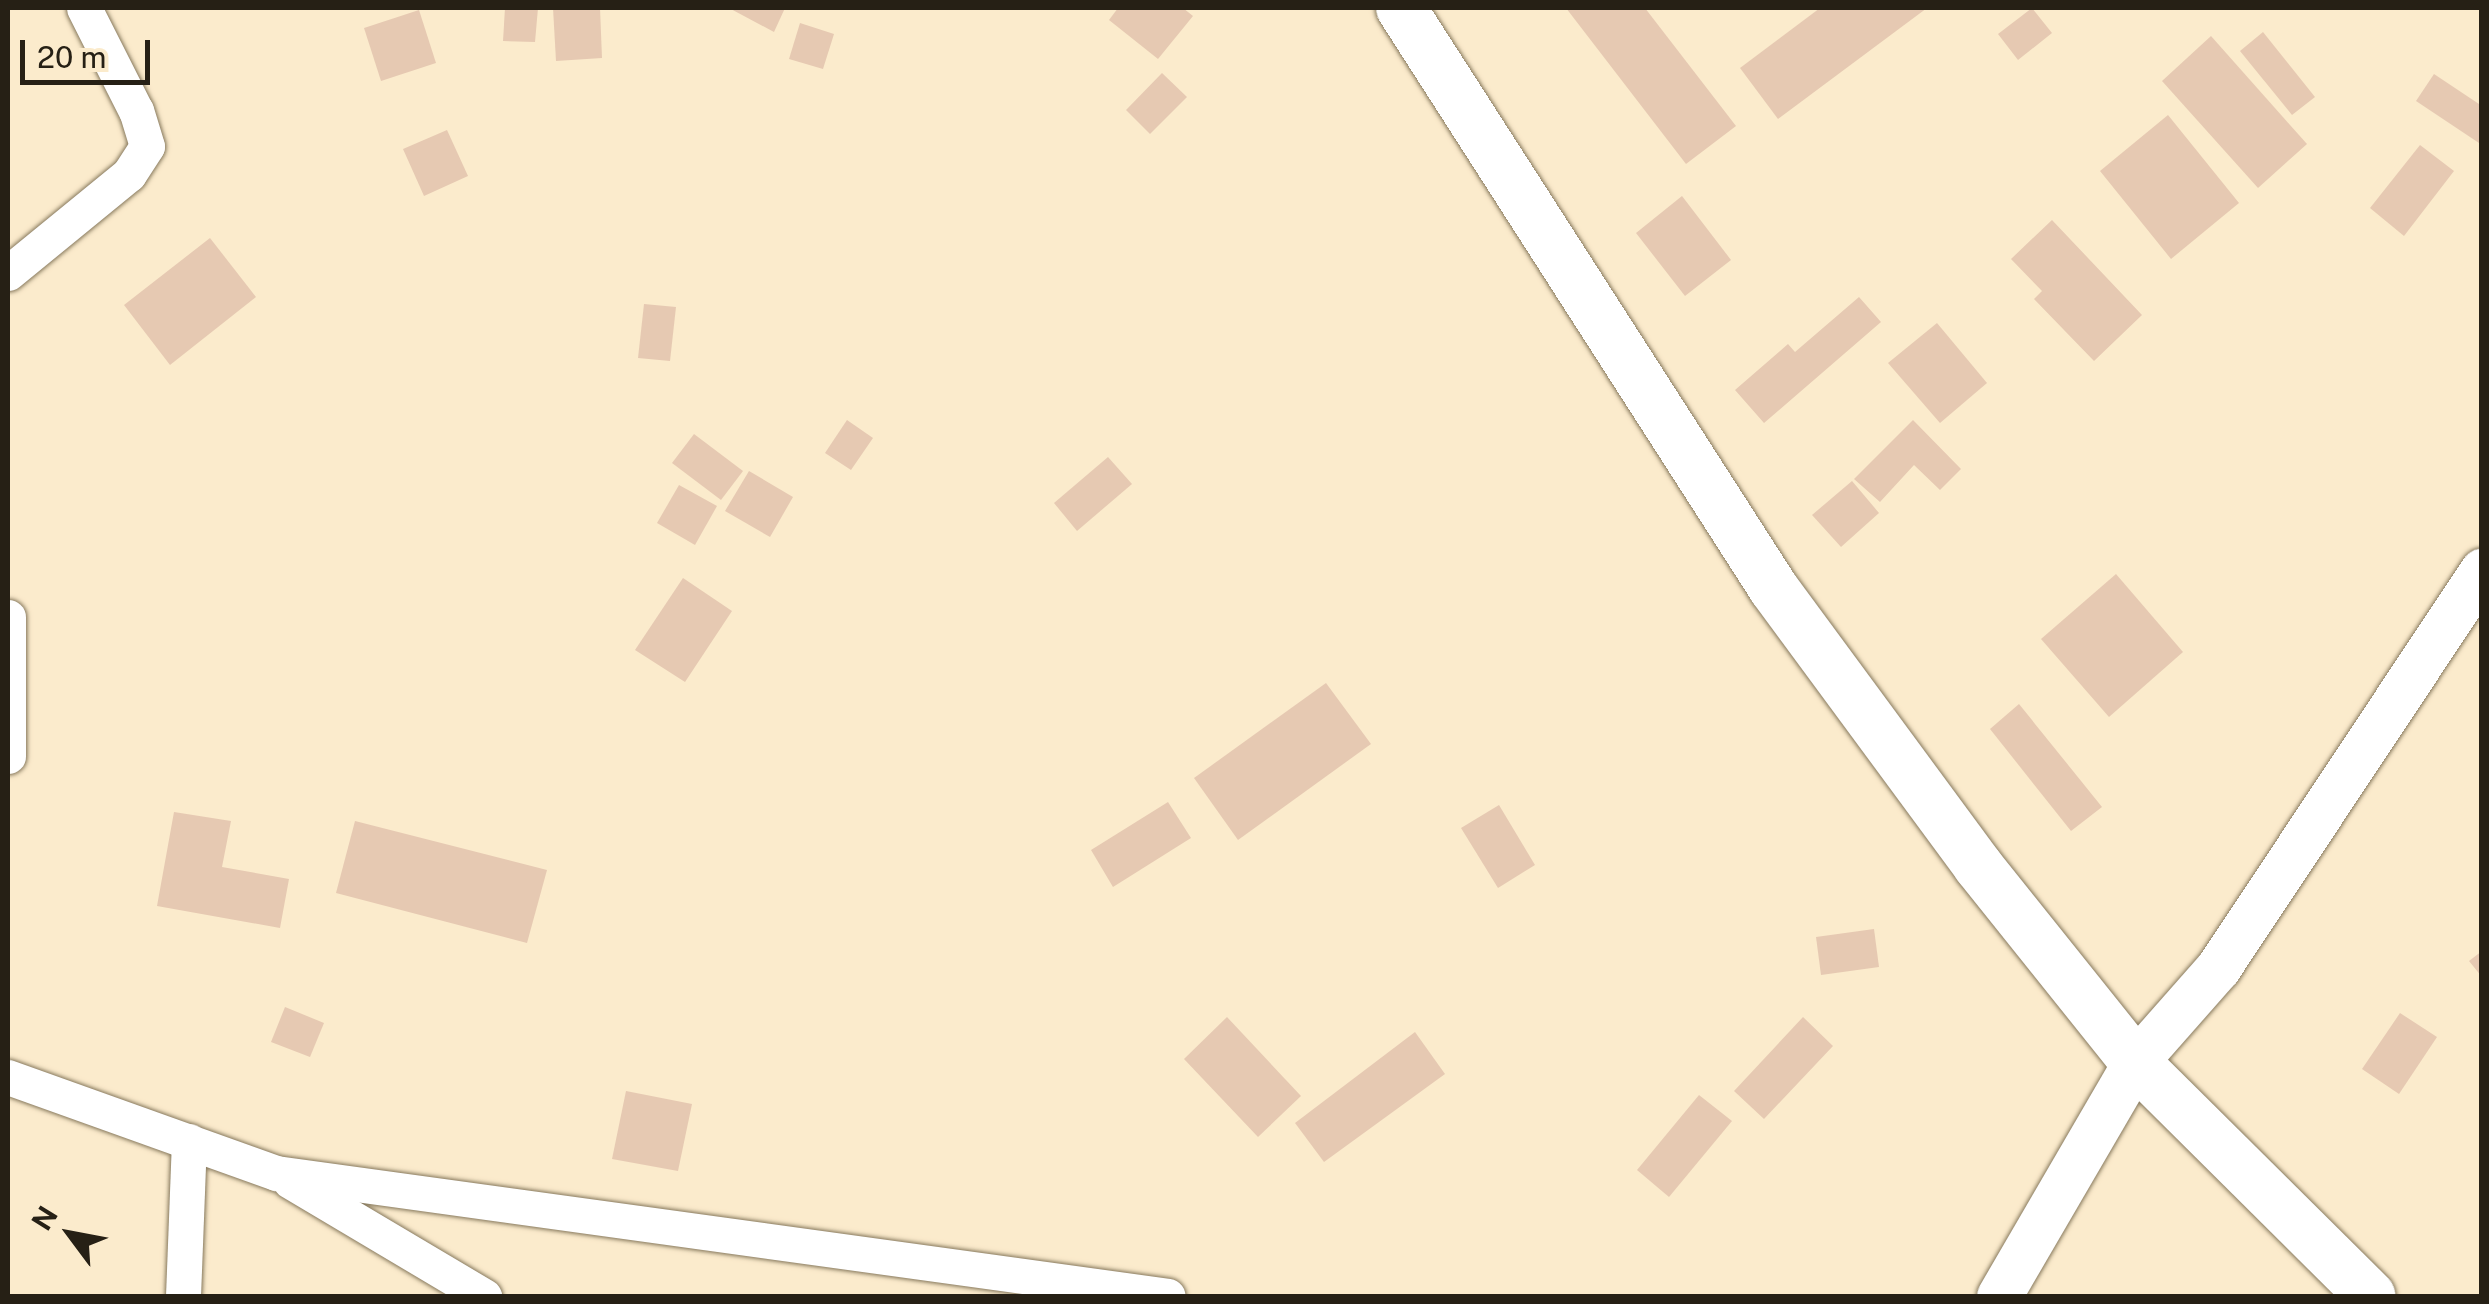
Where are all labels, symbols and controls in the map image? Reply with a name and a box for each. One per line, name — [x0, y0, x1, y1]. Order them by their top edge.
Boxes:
scale bar — [25, 20, 155, 82]
text: 20 m — [37, 39, 106, 75]
north arrow — [20, 1184, 120, 1284]
text: N — [24, 1200, 64, 1236]

